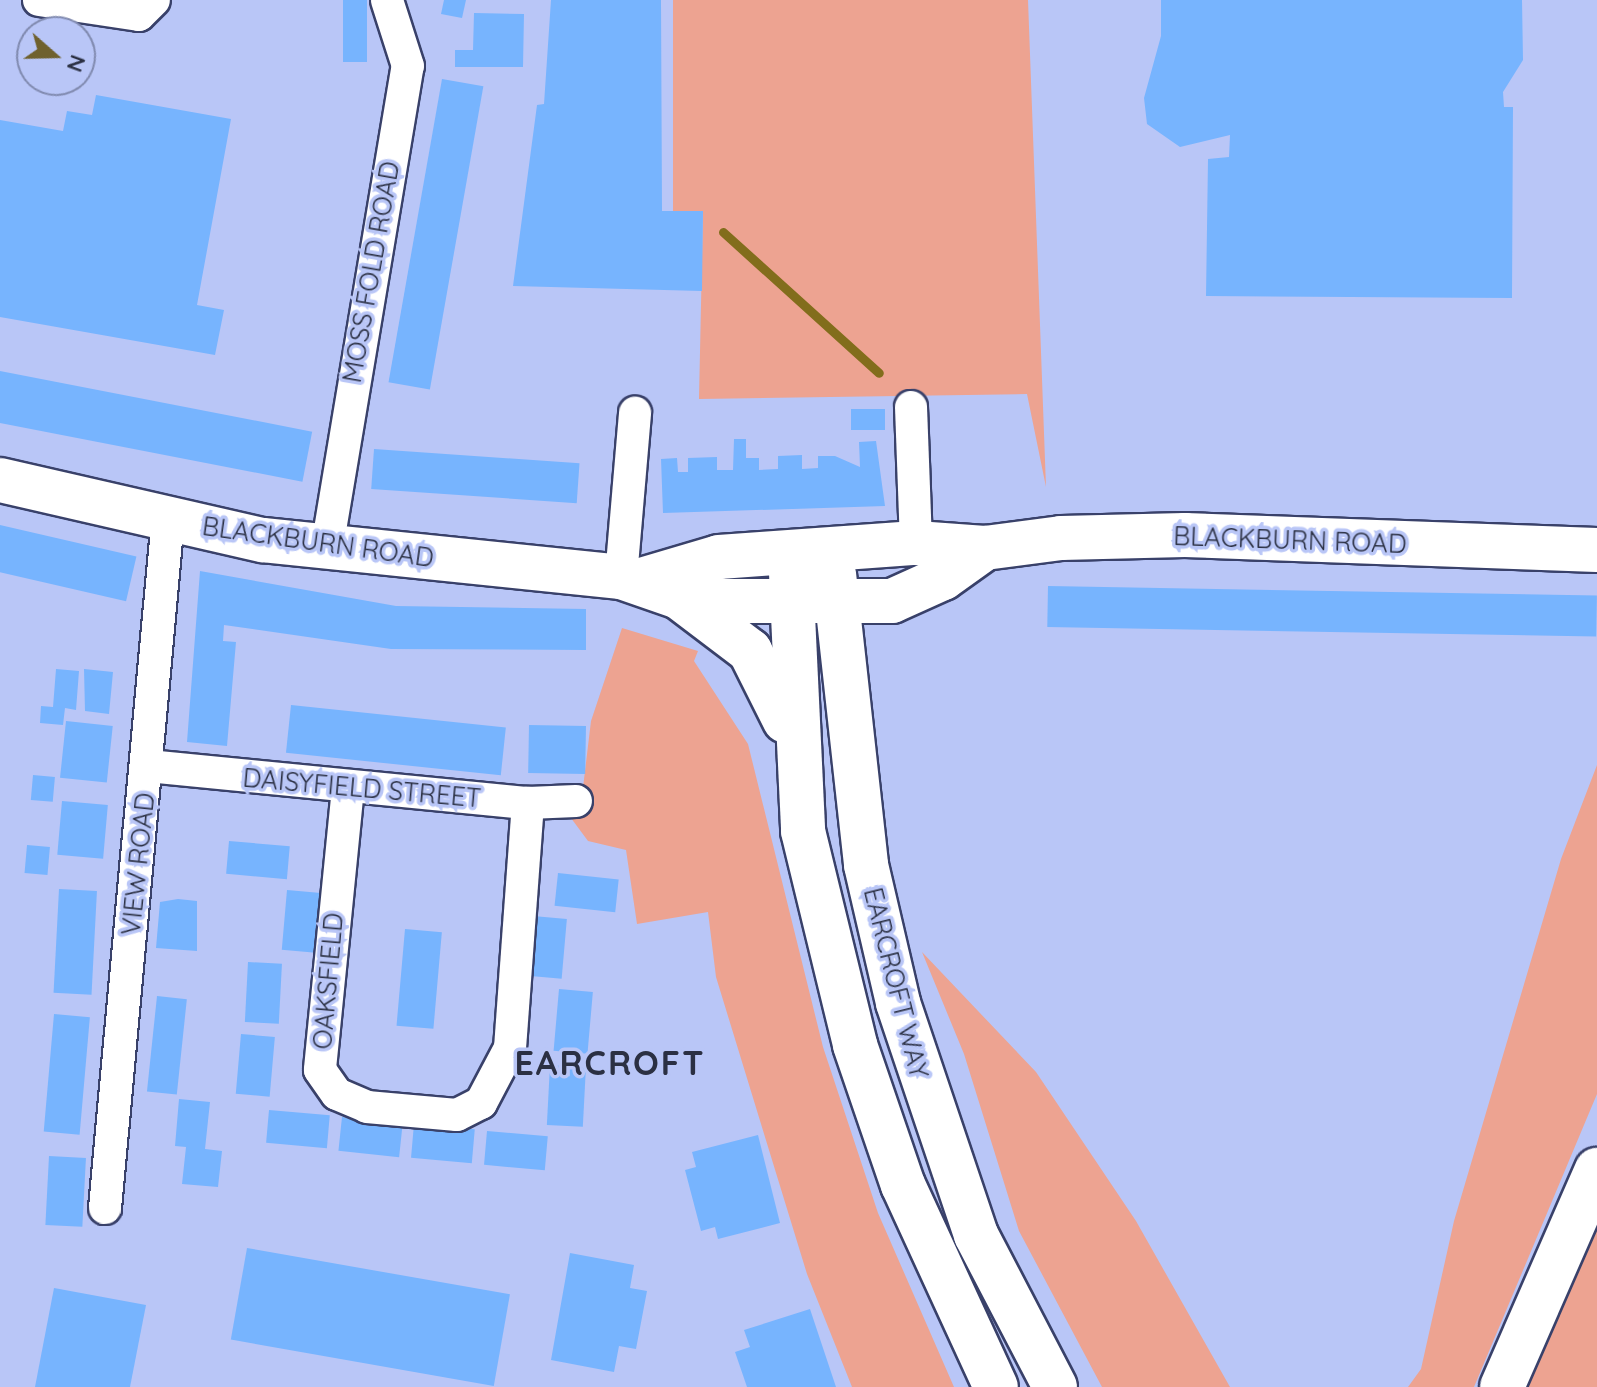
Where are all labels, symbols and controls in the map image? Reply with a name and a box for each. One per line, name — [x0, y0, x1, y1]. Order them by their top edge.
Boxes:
north arrow — [16, 16, 96, 96]
text: N — [61, 51, 93, 76]
street label: MOSS FOLD ROAD — [336, 159, 406, 385]
street label: BLACKBURN ROAD — [200, 510, 436, 574]
street label: BLACKBURN ROAD — [1173, 520, 1407, 560]
street label: DAISYFIELD STREET — [241, 762, 483, 814]
street label: VIEW ROAD — [115, 791, 161, 937]
street label: EARCROFT WAY — [857, 884, 935, 1082]
street label: OAKSFIELD — [306, 911, 350, 1051]
district label: EARCROFT — [514, 1043, 706, 1083]

